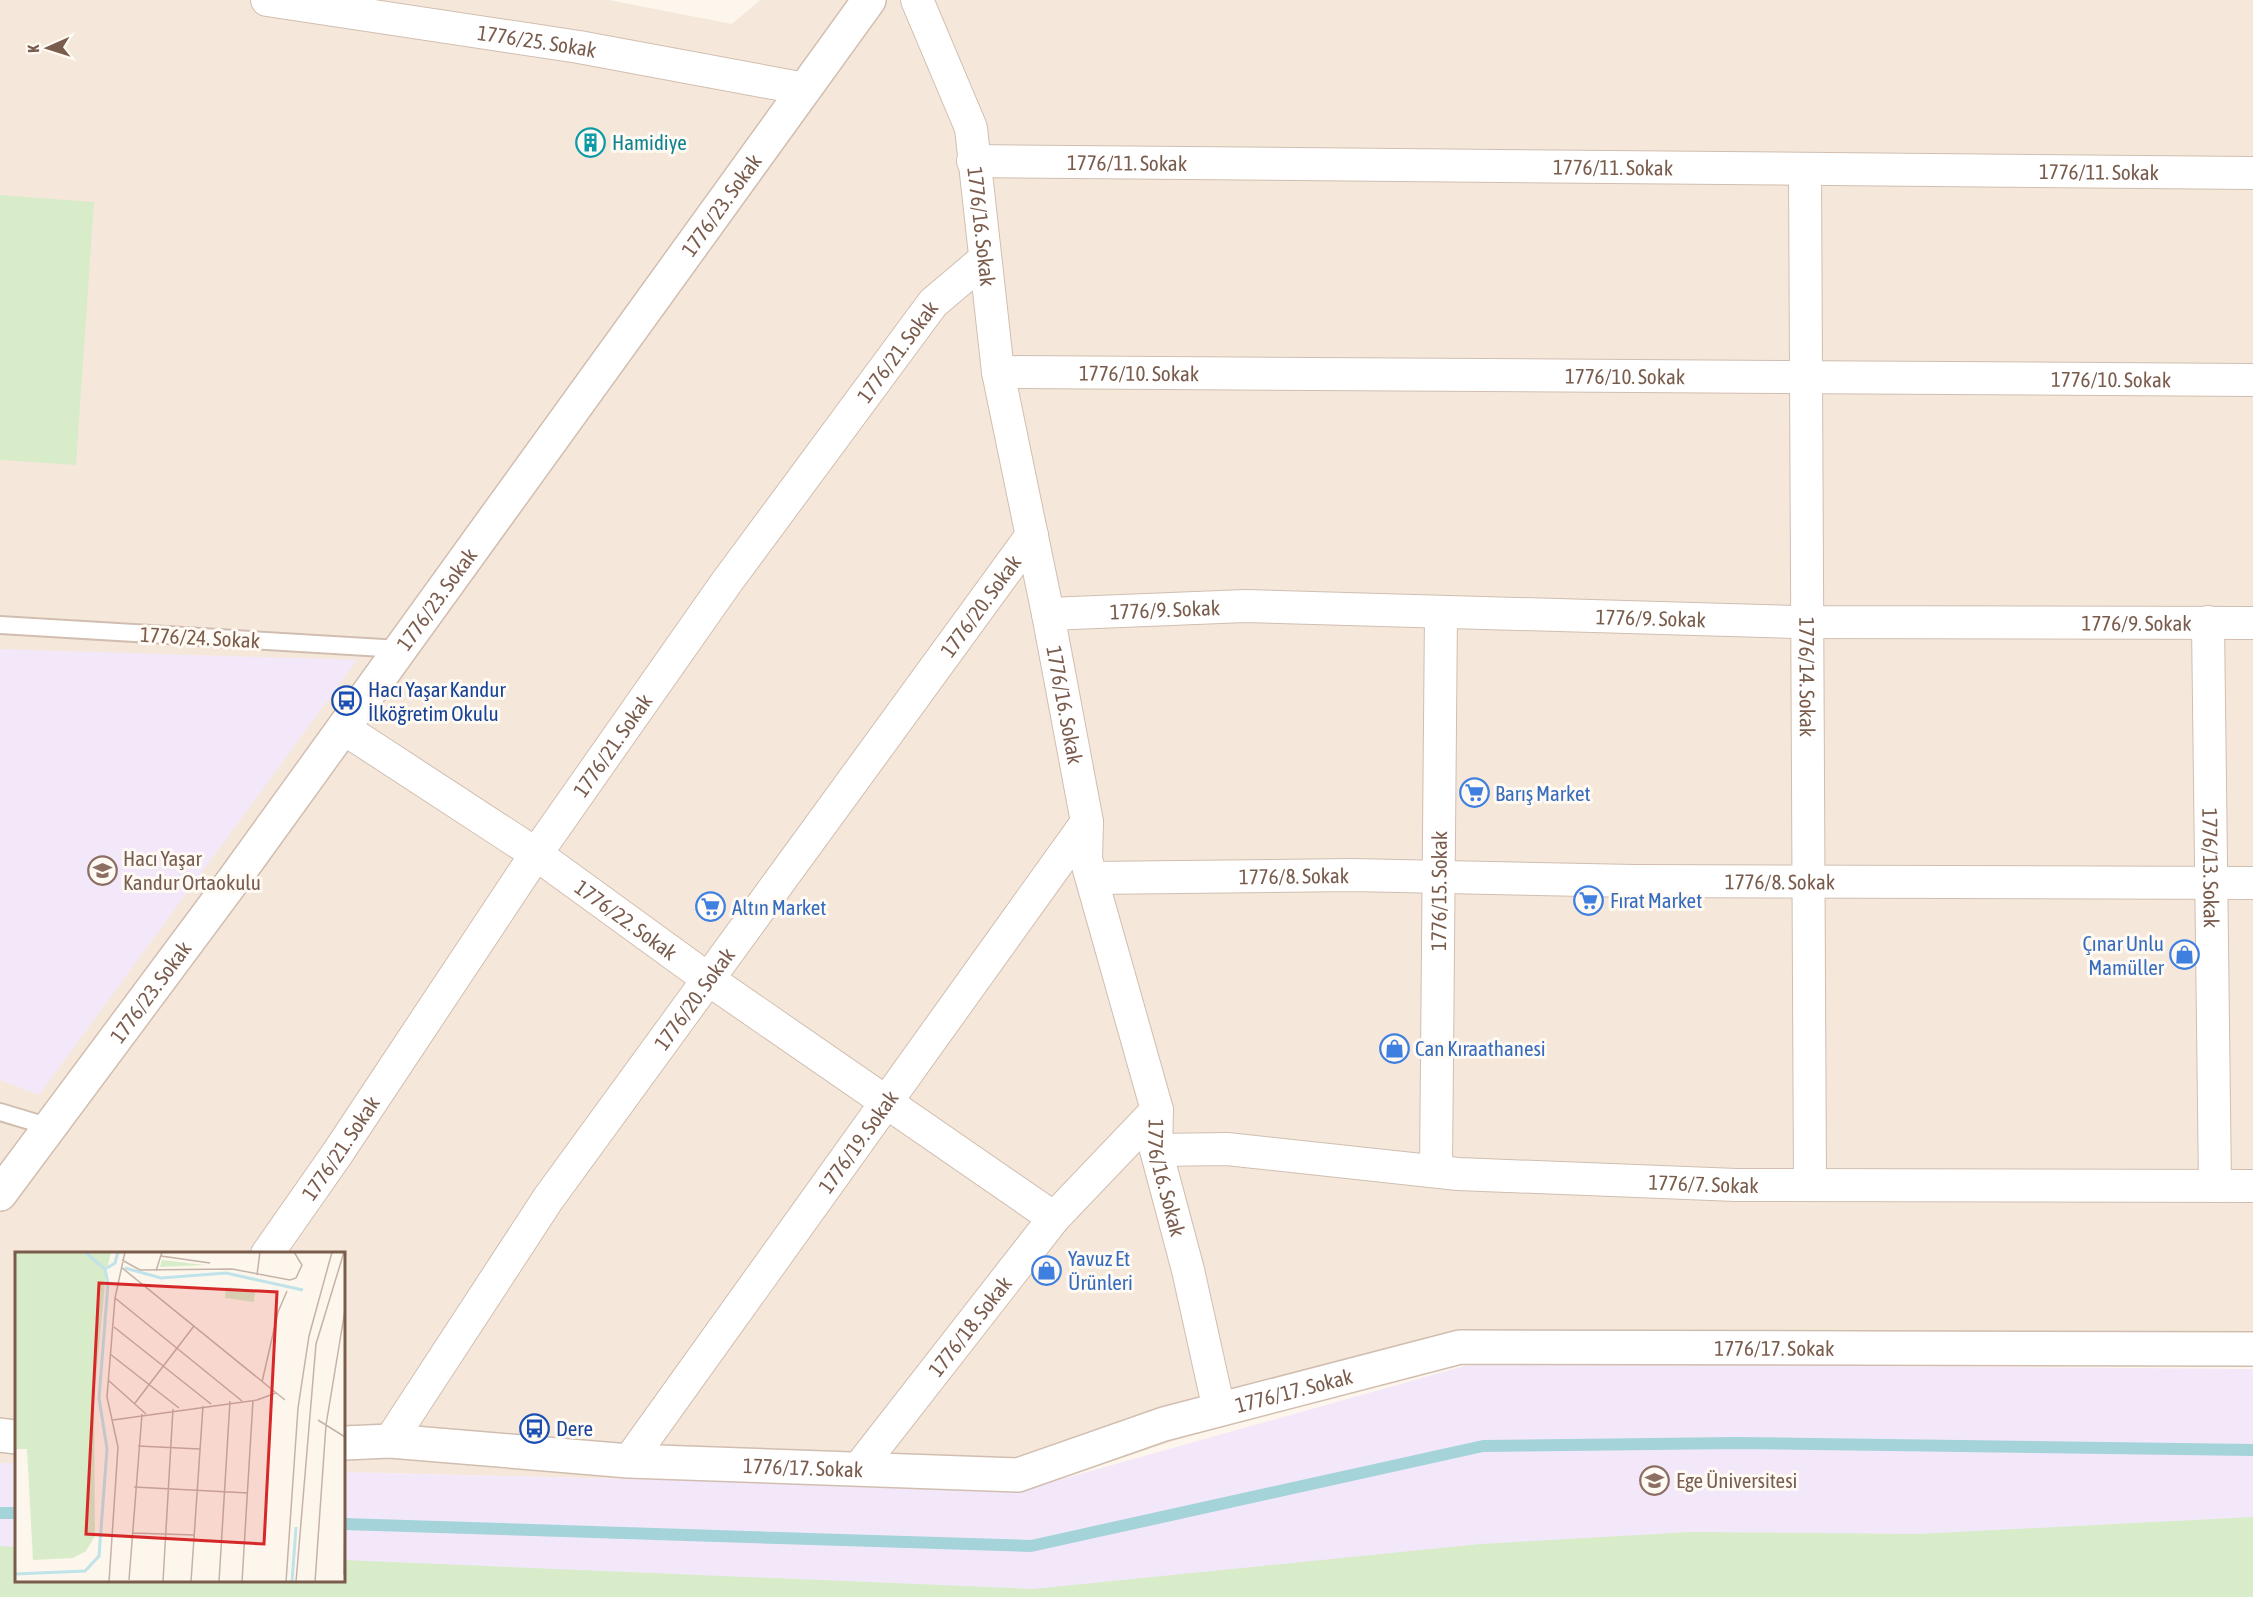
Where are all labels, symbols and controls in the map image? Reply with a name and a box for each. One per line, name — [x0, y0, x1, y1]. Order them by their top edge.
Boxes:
north arrow — [18, 18, 78, 78]
street label: 1776/25. Sokak — [476, 20, 598, 62]
text: K — [24, 44, 42, 53]
building icon: Hamidiye — [575, 126, 607, 158]
place label: Hamidiye — [612, 130, 687, 154]
street label: 1776/23. Sokak — [676, 149, 766, 261]
street label: 1776/11. Sokak — [1067, 150, 1187, 175]
street label: 1776/11. Sokak — [1553, 154, 1673, 180]
street label: 1776/11. Sokak — [2039, 159, 2159, 184]
street label: 1776/16. Sokak — [963, 166, 1000, 287]
street label: 1776/21. Sokak — [852, 296, 942, 407]
street label: 1776/10. Sokak — [1079, 361, 1199, 385]
street label: 1776/10. Sokak — [1565, 364, 1685, 388]
street label: 1776/10. Sokak — [2051, 367, 2171, 391]
street label: 1776/23. Sokak — [392, 543, 481, 655]
street label: 1776/20. Sokak — [935, 550, 1025, 661]
street label: 1776/9. Sokak — [1109, 595, 1220, 623]
street label: 1776/9. Sokak — [1595, 604, 1706, 631]
street label: 1776/9. Sokak — [2082, 611, 2192, 635]
street label: 1776/14. Sokak — [1795, 617, 1820, 737]
street label: 1776/24. Sokak — [140, 622, 260, 652]
street label: 1776/16. Sokak — [1042, 644, 1088, 766]
place label: Hacı Yaşar Kandur İlköğretim Okulu — [368, 677, 506, 725]
bus stop icon: Hacı Yaşar Kandur İlköğretim Okulu — [331, 685, 363, 717]
street label: 1776/21. Sokak — [568, 689, 657, 801]
supermarket icon: Barış Market — [1458, 777, 1490, 809]
place label: Barış Market — [1495, 781, 1590, 805]
street label: 1776/13. Sokak — [2198, 808, 2224, 928]
street label: 1776/15. Sokak — [1426, 831, 1451, 951]
place label: Hacı Yaşar Kandur Ortaokulu — [123, 846, 261, 894]
school or university icon: Hacı Yaşar Kandur Ortaokulu — [86, 854, 118, 886]
street label: 1776/8. Sokak — [1239, 863, 1349, 888]
street label: 1776/8. Sokak — [1725, 869, 1835, 894]
street label: 1776/22. Sokak — [571, 875, 682, 965]
supermarket icon: Fırat Market — [1573, 884, 1605, 916]
place label: Fırat Market — [1610, 888, 1702, 912]
supermarket icon: Altın Market — [695, 891, 727, 923]
place label: Altın Market — [732, 895, 826, 919]
place label: Çınar Unlu Mamüller — [2082, 931, 2165, 979]
street label: 1776/23. Sokak — [105, 936, 196, 1047]
shop icon: Çınar Unlu Mamüller — [2169, 939, 2201, 971]
street label: 1776/20. Sokak — [649, 943, 739, 1054]
shop icon: Can Kıraathanesi — [1378, 1032, 1410, 1064]
place label: Can Kıraathanesi — [1415, 1036, 1546, 1060]
street label: 1776/19. Sokak — [813, 1086, 903, 1197]
street label: 1776/21. Sokak — [297, 1092, 384, 1204]
street label: 1776/16. Sokak — [1144, 1119, 1191, 1239]
street label: 1776/7. Sokak — [1648, 1170, 1758, 1197]
place label: Yavuz Et Ürünleri — [1068, 1246, 1133, 1294]
inset map — [15, 1252, 345, 1582]
shop icon: Yavuz Et Ürünleri — [1031, 1254, 1063, 1286]
street label: 1776/18. Sokak — [923, 1271, 1016, 1381]
street label: 1776/17. Sokak — [1714, 1336, 1834, 1360]
street label: 1776/17. Sokak — [1233, 1363, 1355, 1417]
bus stop icon: Dere — [519, 1412, 551, 1444]
place label: Dere — [556, 1416, 593, 1440]
street label: 1776/17. Sokak — [743, 1453, 863, 1481]
school or university icon: Ege Üniversitesi — [1639, 1464, 1671, 1496]
place label: Ege Üniversitesi — [1676, 1468, 1797, 1492]

